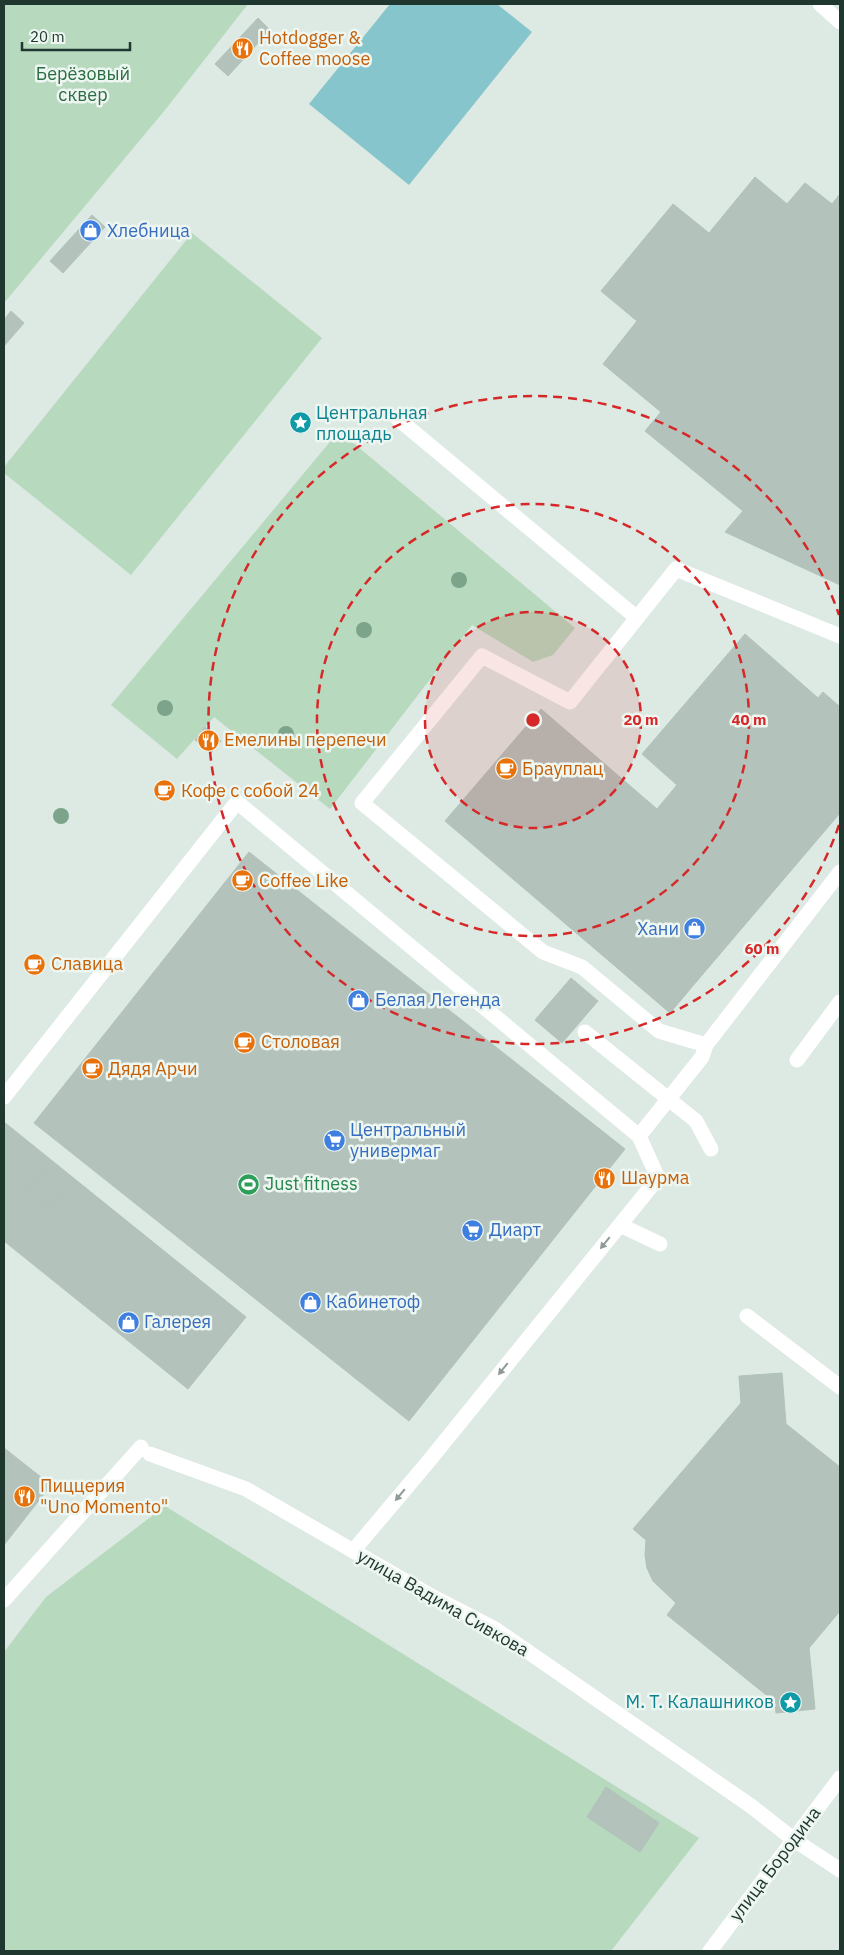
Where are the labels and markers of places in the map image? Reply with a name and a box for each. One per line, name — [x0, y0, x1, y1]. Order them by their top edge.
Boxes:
place label: Hotdogger & Coffee moose — [259, 26, 370, 70]
restaurant icon: Hotdogger & Coffee moose — [231, 36, 255, 60]
shop icon: Хлебница — [79, 219, 103, 243]
place label: Хлебница — [107, 219, 190, 242]
place label: Центральная площадь — [316, 401, 428, 445]
place icon: Центральная площадь — [288, 411, 312, 435]
centre of rings — [524, 711, 542, 729]
restaurant icon: Емелины перепечи — [196, 728, 220, 752]
place label: Емелины перепечи — [224, 728, 387, 751]
cafe icon: Брауплац — [494, 757, 518, 781]
place label: Брауплац — [522, 757, 603, 780]
cafe icon: Кофе с собой 24 — [153, 779, 177, 803]
place label: Кофе с собой 24 — [181, 779, 320, 802]
cafe icon: Coffee Like — [231, 869, 255, 893]
place label: Coffee Like — [259, 869, 348, 892]
place label: Хани — [637, 917, 679, 940]
shop icon: Хани — [683, 917, 707, 941]
cafe icon: Славица — [23, 952, 47, 976]
place label: Славица — [51, 952, 123, 975]
shop icon: Белая Легенда — [347, 988, 371, 1012]
place label: Белая Легенда — [375, 988, 501, 1011]
cafe icon: Столовая — [233, 1030, 257, 1054]
place label: Столовая — [261, 1030, 340, 1053]
cafe icon: Дядя Арчи — [80, 1057, 104, 1081]
place label: Дядя Арчи — [108, 1057, 198, 1080]
place label: Центральный универмаг — [350, 1118, 466, 1162]
supermarket icon: Центральный универмаг — [322, 1128, 346, 1152]
restaurant icon: Шаурма — [593, 1166, 617, 1190]
place label: Шаурма — [621, 1166, 690, 1189]
sports icon: Just fitness — [237, 1172, 261, 1196]
place label: Just fitness — [265, 1172, 358, 1195]
supermarket icon: Диарт — [461, 1218, 485, 1242]
place label: Диарт — [489, 1218, 541, 1241]
shop icon: Кабинетоф — [298, 1290, 322, 1314]
place label: Кабинетоф — [326, 1290, 420, 1313]
shop icon: Галерея — [116, 1310, 140, 1334]
place label: Галерея — [144, 1310, 211, 1333]
place label: Пиццерия "Uno Momento" — [40, 1474, 168, 1518]
restaurant icon: Пиццерия "Uno Momento" — [12, 1484, 36, 1508]
place label: М. Т. Калашников — [626, 1690, 774, 1713]
place icon: М. Т. Калашников — [778, 1690, 802, 1714]

